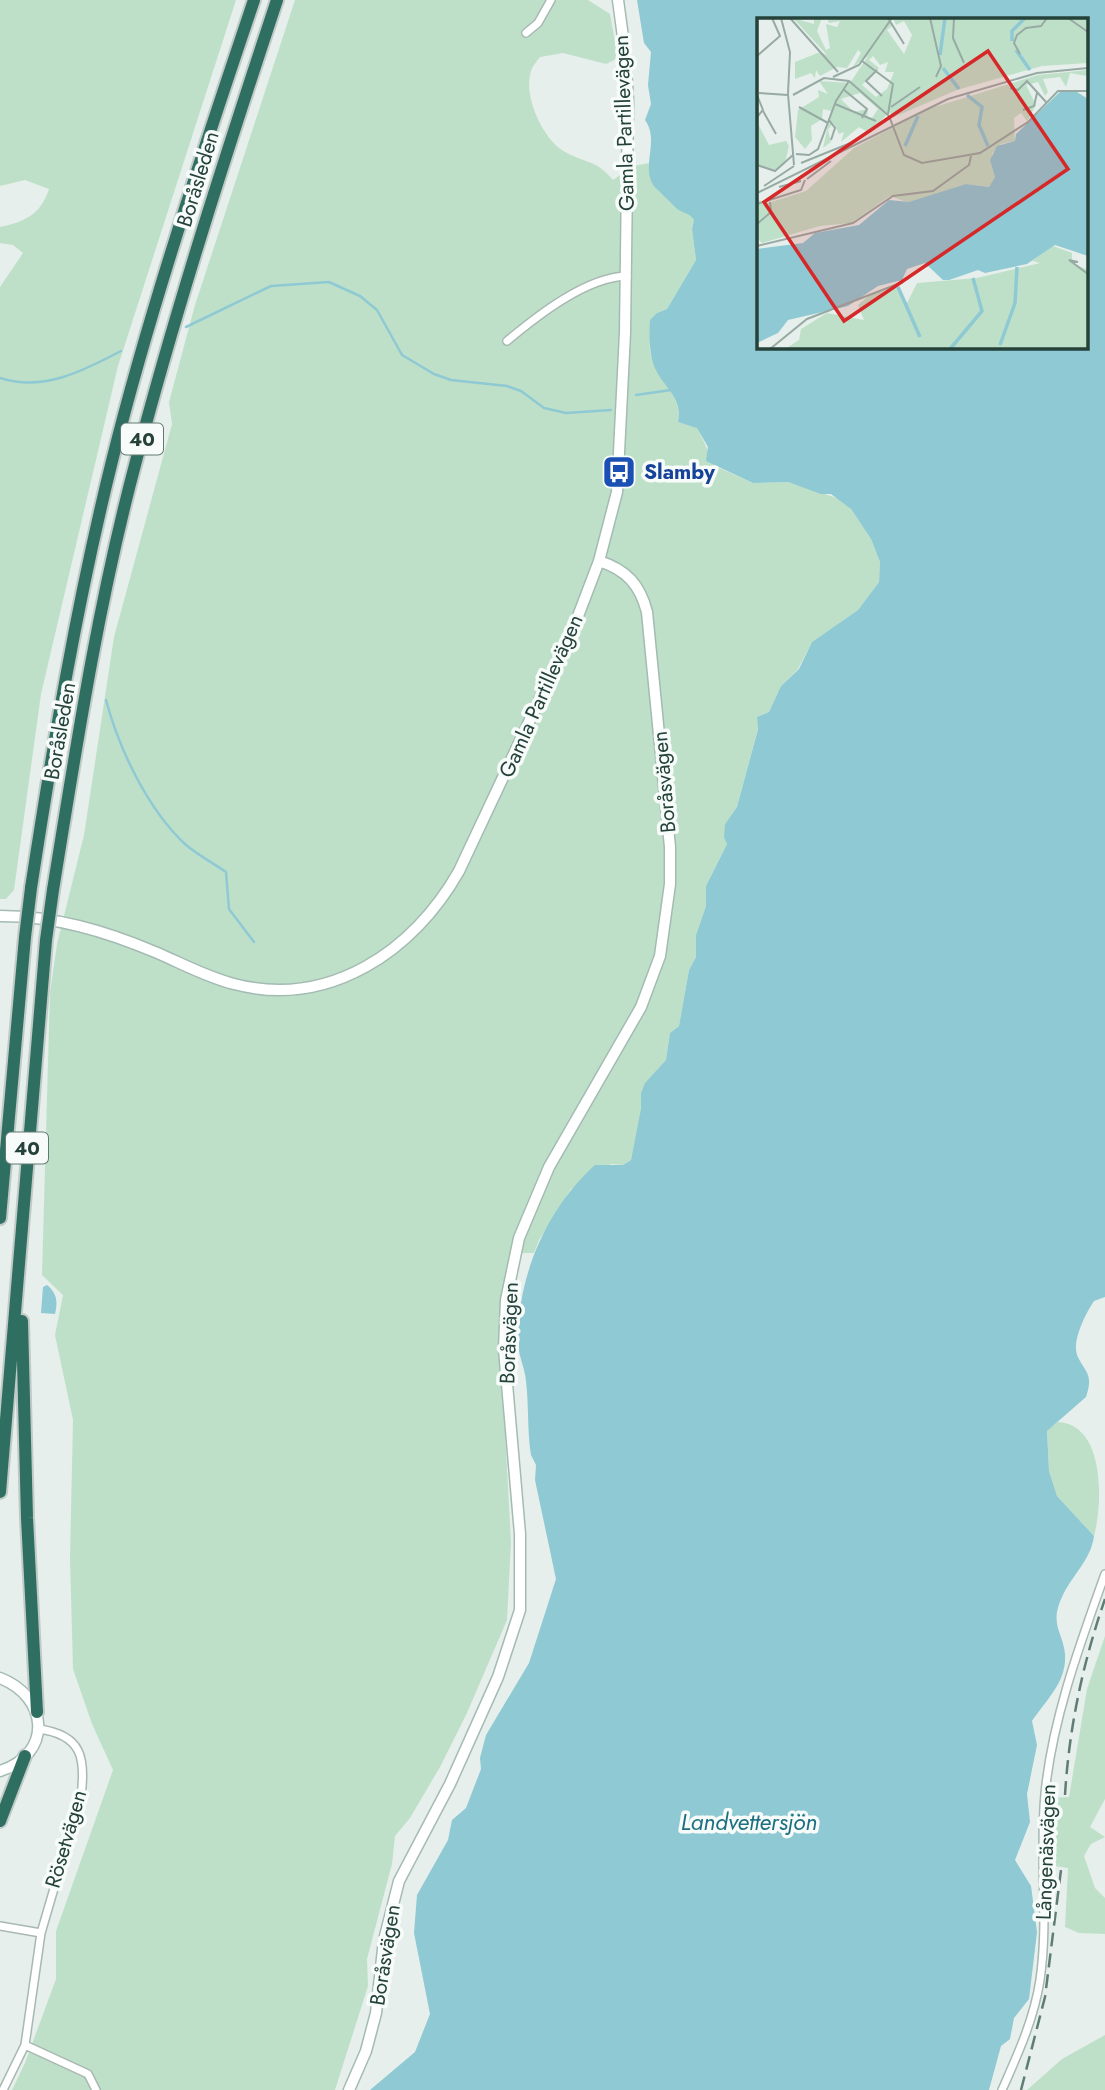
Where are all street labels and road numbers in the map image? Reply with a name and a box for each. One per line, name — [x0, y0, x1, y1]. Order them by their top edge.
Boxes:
street label: Gamla Partillevägen — [606, 34, 642, 212]
street label: Boråsleden — [169, 128, 227, 230]
road number: 40 — [121, 424, 163, 454]
street label: Gamla Partillevägen — [491, 609, 591, 783]
street label: Boråsleden — [37, 680, 83, 782]
street label: Boråsvägen — [645, 730, 683, 834]
road number: 40 — [6, 1132, 48, 1164]
street label: Boråsvägen — [492, 1281, 526, 1385]
street label: Långenäsvägen — [1029, 1783, 1063, 1921]
street label: Rösetvägen — [38, 1786, 94, 1892]
street label: Boråsvägen — [362, 1902, 408, 2008]

